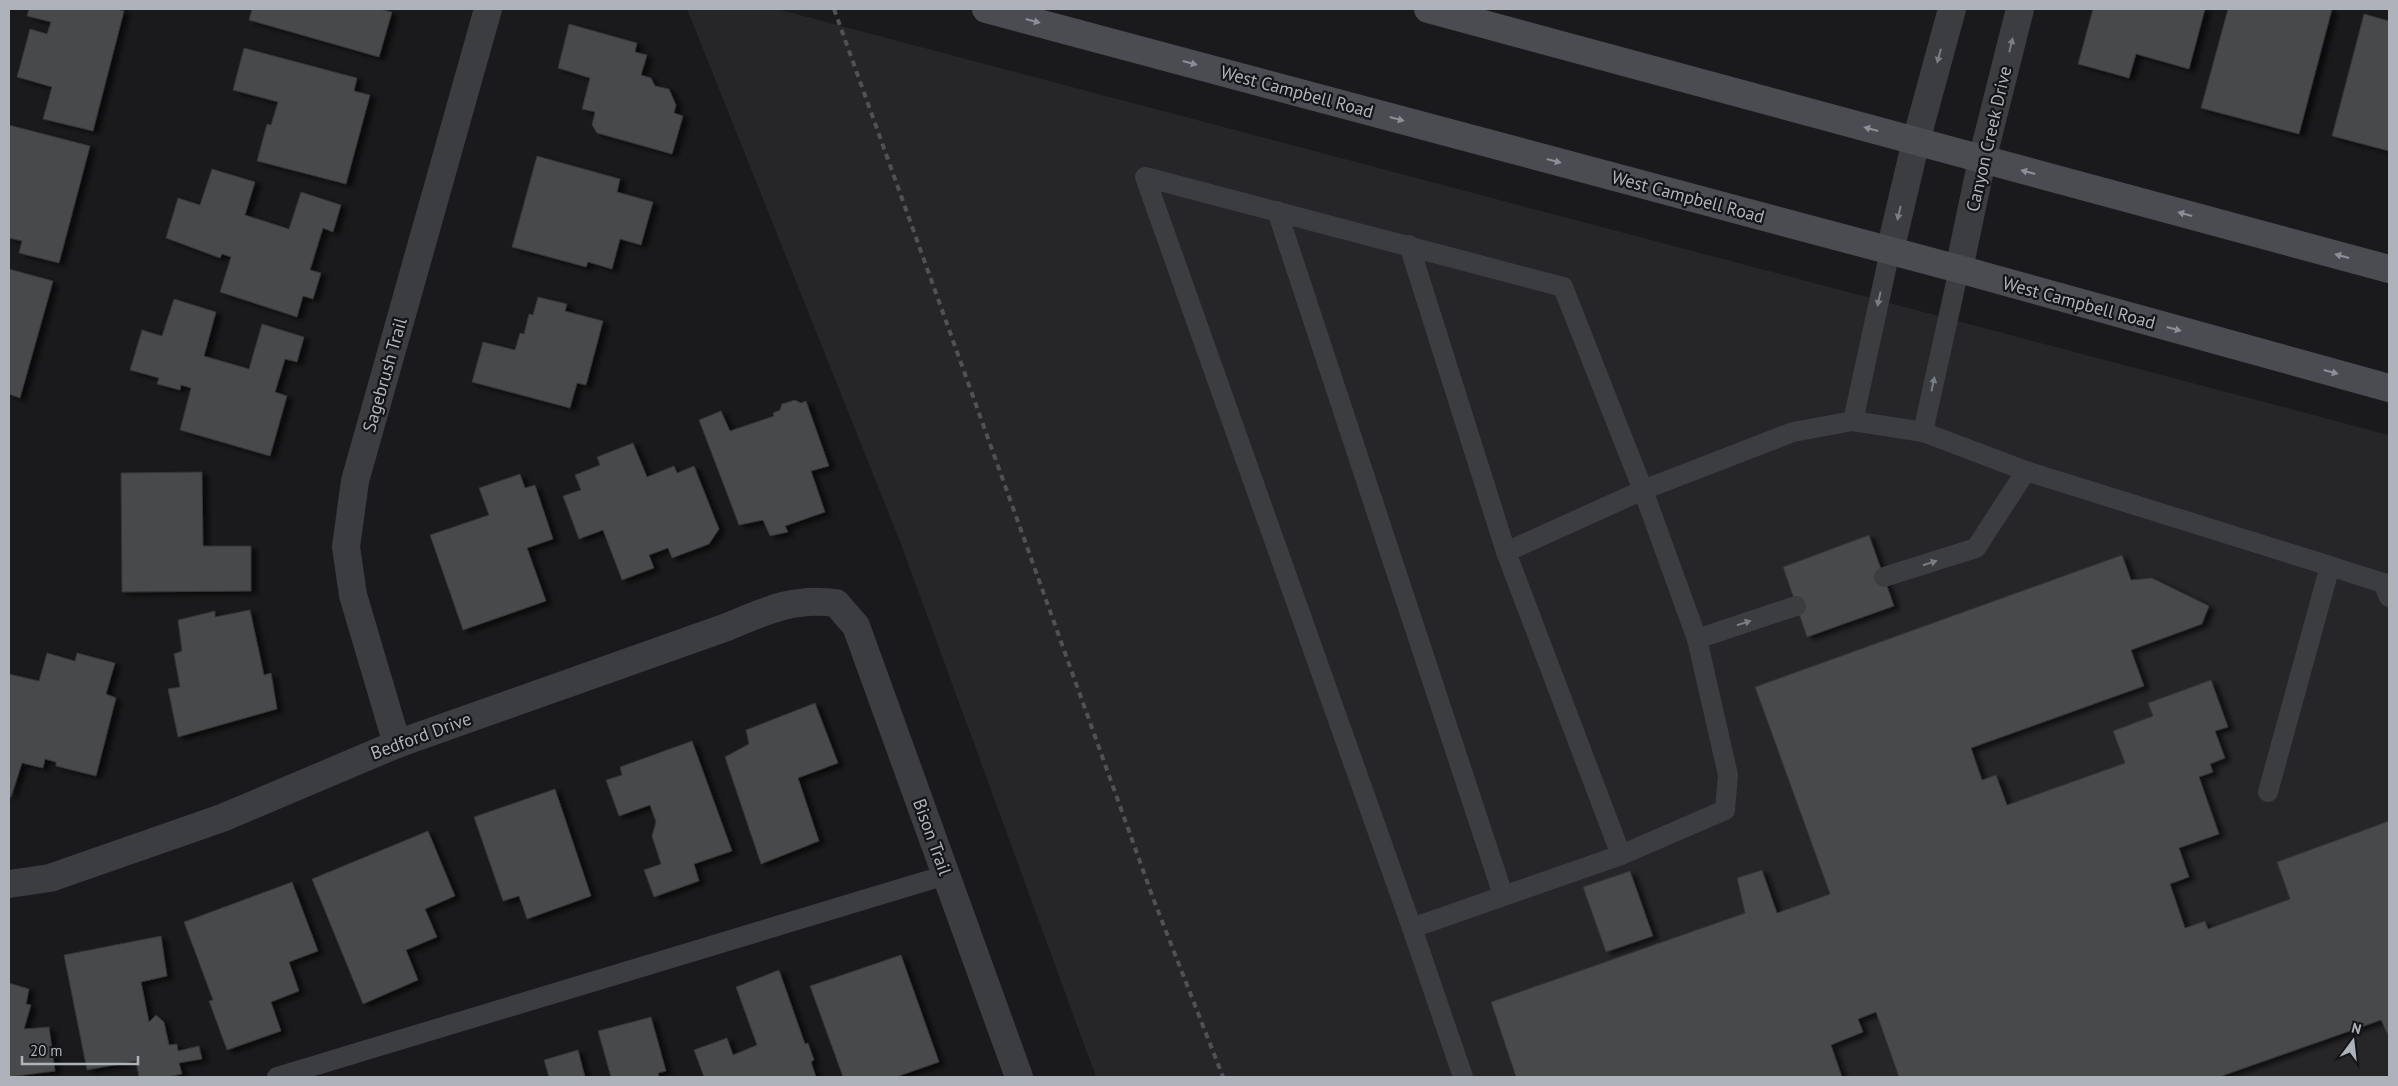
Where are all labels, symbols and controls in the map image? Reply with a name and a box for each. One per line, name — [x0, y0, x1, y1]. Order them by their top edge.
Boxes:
one-way arrow — [1025, 18, 1040, 26]
one-way arrow — [2007, 37, 2015, 52]
one-way arrow — [1934, 48, 1942, 63]
one-way arrow — [1182, 60, 1197, 68]
street label: West Campbell Road — [1218, 60, 1376, 123]
street label: Canyon Creek Drive — [1961, 64, 2016, 214]
one-way arrow — [1390, 115, 1405, 123]
one-way arrow — [1864, 125, 1879, 133]
one-way arrow — [1547, 157, 1562, 165]
street label: West Campbell Road — [1609, 165, 1767, 228]
one-way arrow — [2021, 168, 2036, 176]
one-way arrow — [1895, 206, 1903, 221]
one-way arrow — [2178, 210, 2193, 218]
one-way arrow — [2335, 252, 2350, 260]
street label: West Campbell Road — [2000, 271, 2158, 334]
one-way arrow — [1875, 291, 1883, 307]
street label: Sagebrush Trail — [357, 314, 412, 435]
one-way arrow — [2167, 325, 2182, 333]
one-way arrow — [2324, 368, 2339, 376]
one-way arrow — [1930, 376, 1938, 392]
one-way arrow — [1923, 558, 1938, 566]
one-way arrow — [1736, 619, 1751, 627]
street label: Bedford Drive — [367, 707, 474, 764]
street label: Bison Trail — [908, 795, 957, 879]
north arrow — [2328, 1016, 2378, 1066]
text: N — [2350, 1019, 2363, 1038]
scale bar — [22, 1034, 139, 1066]
text: 20 m — [30, 1041, 63, 1060]

